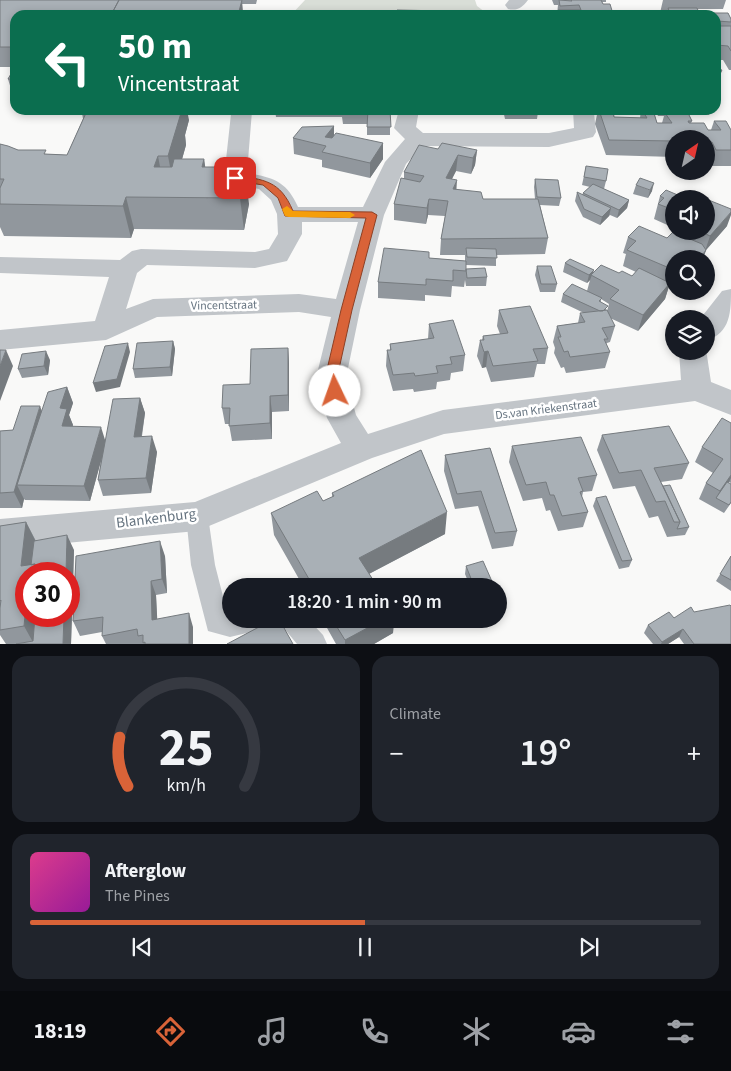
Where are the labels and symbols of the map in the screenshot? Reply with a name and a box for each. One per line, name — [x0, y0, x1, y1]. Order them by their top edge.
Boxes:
north arrow — [665, 130, 715, 180]
pin — [214, 157, 256, 199]
street label: Vincentstraat — [191, 296, 257, 315]
position arrow — [308, 364, 360, 416]
street label: Ds.van Kriekenstraat — [494, 395, 598, 424]
street label: Blankenburg — [115, 503, 198, 534]
speed limit sign: 30 — [15, 562, 80, 627]

